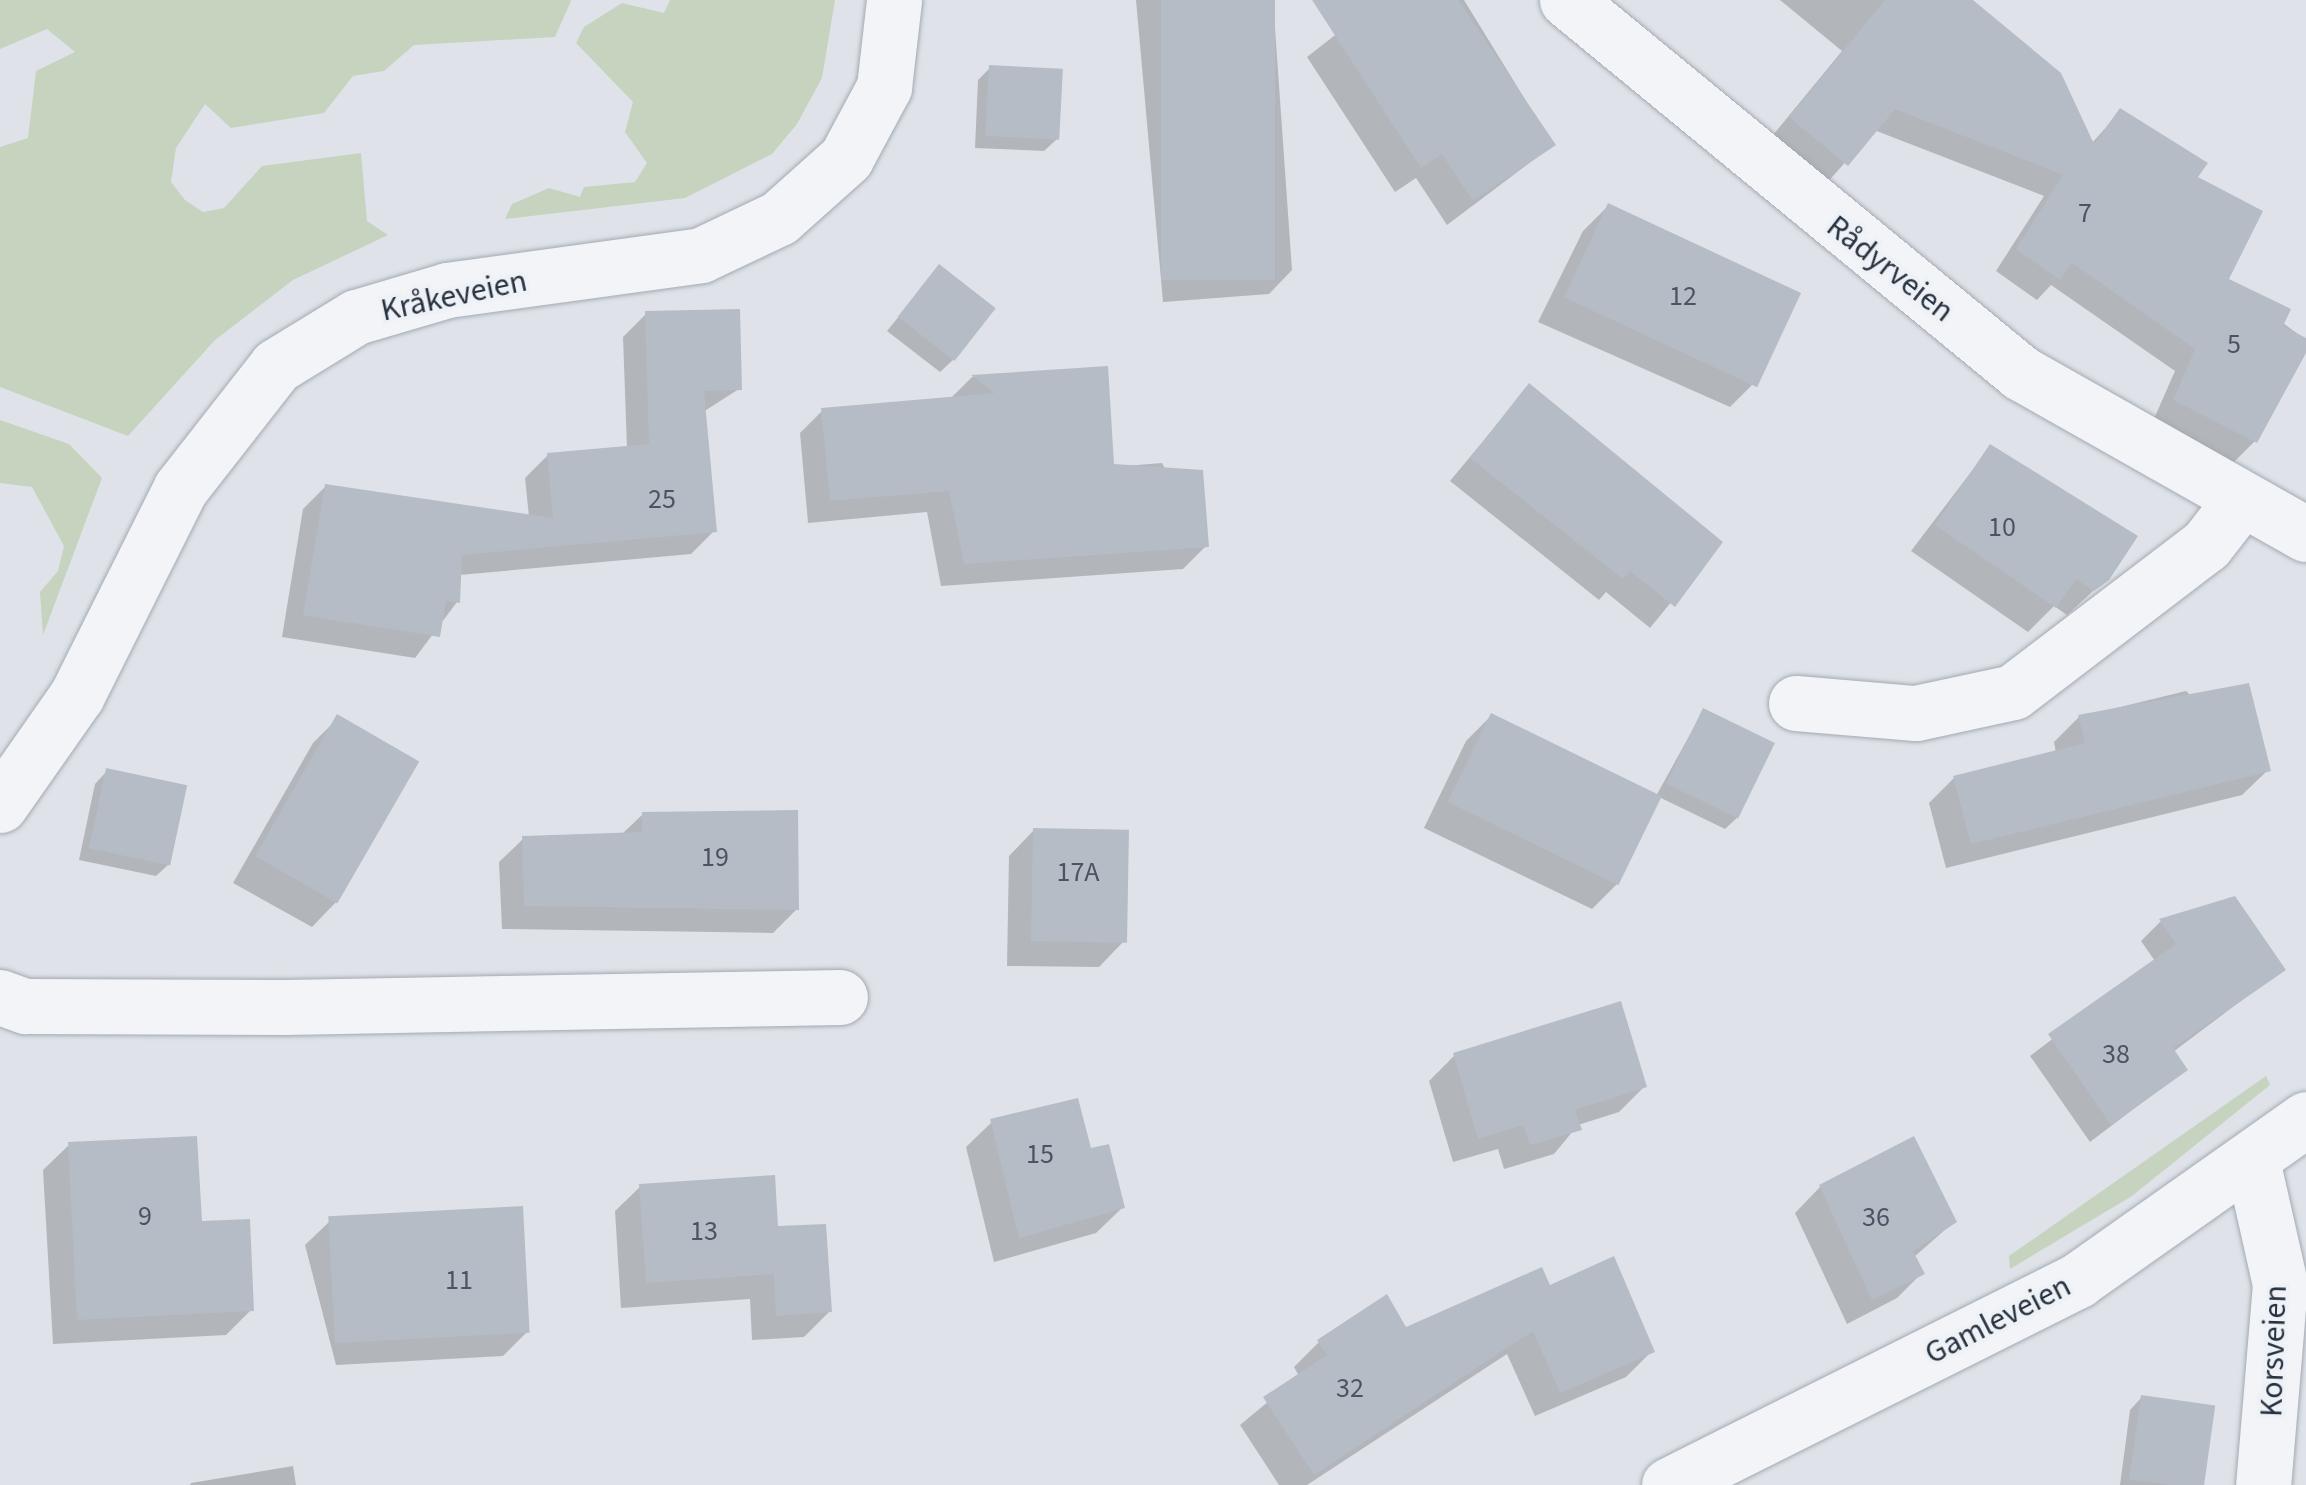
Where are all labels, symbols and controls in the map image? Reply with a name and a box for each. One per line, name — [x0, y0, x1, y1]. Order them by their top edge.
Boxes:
house number: 7 — [2078, 196, 2092, 230]
street label: Rådyrveien — [1819, 207, 1961, 331]
street label: Kråkeveien — [378, 262, 530, 330]
house number: 12 — [1669, 279, 1697, 313]
house number: 5 — [2227, 327, 2241, 361]
house number: 25 — [648, 482, 676, 516]
house number: 10 — [1988, 510, 2016, 544]
house number: 19 — [701, 840, 729, 874]
house number: 17A — [1056, 855, 1100, 889]
house number: 38 — [2102, 1037, 2130, 1071]
house number: 15 — [1026, 1137, 1054, 1171]
house number: 9 — [138, 1199, 152, 1233]
house number: 36 — [1862, 1200, 1890, 1234]
house number: 13 — [690, 1214, 718, 1248]
house number: 11 — [445, 1263, 473, 1297]
street label: Gamleveien — [1919, 1267, 2077, 1373]
street label: Korsveien — [2253, 1284, 2295, 1418]
house number: 32 — [1336, 1371, 1364, 1405]

